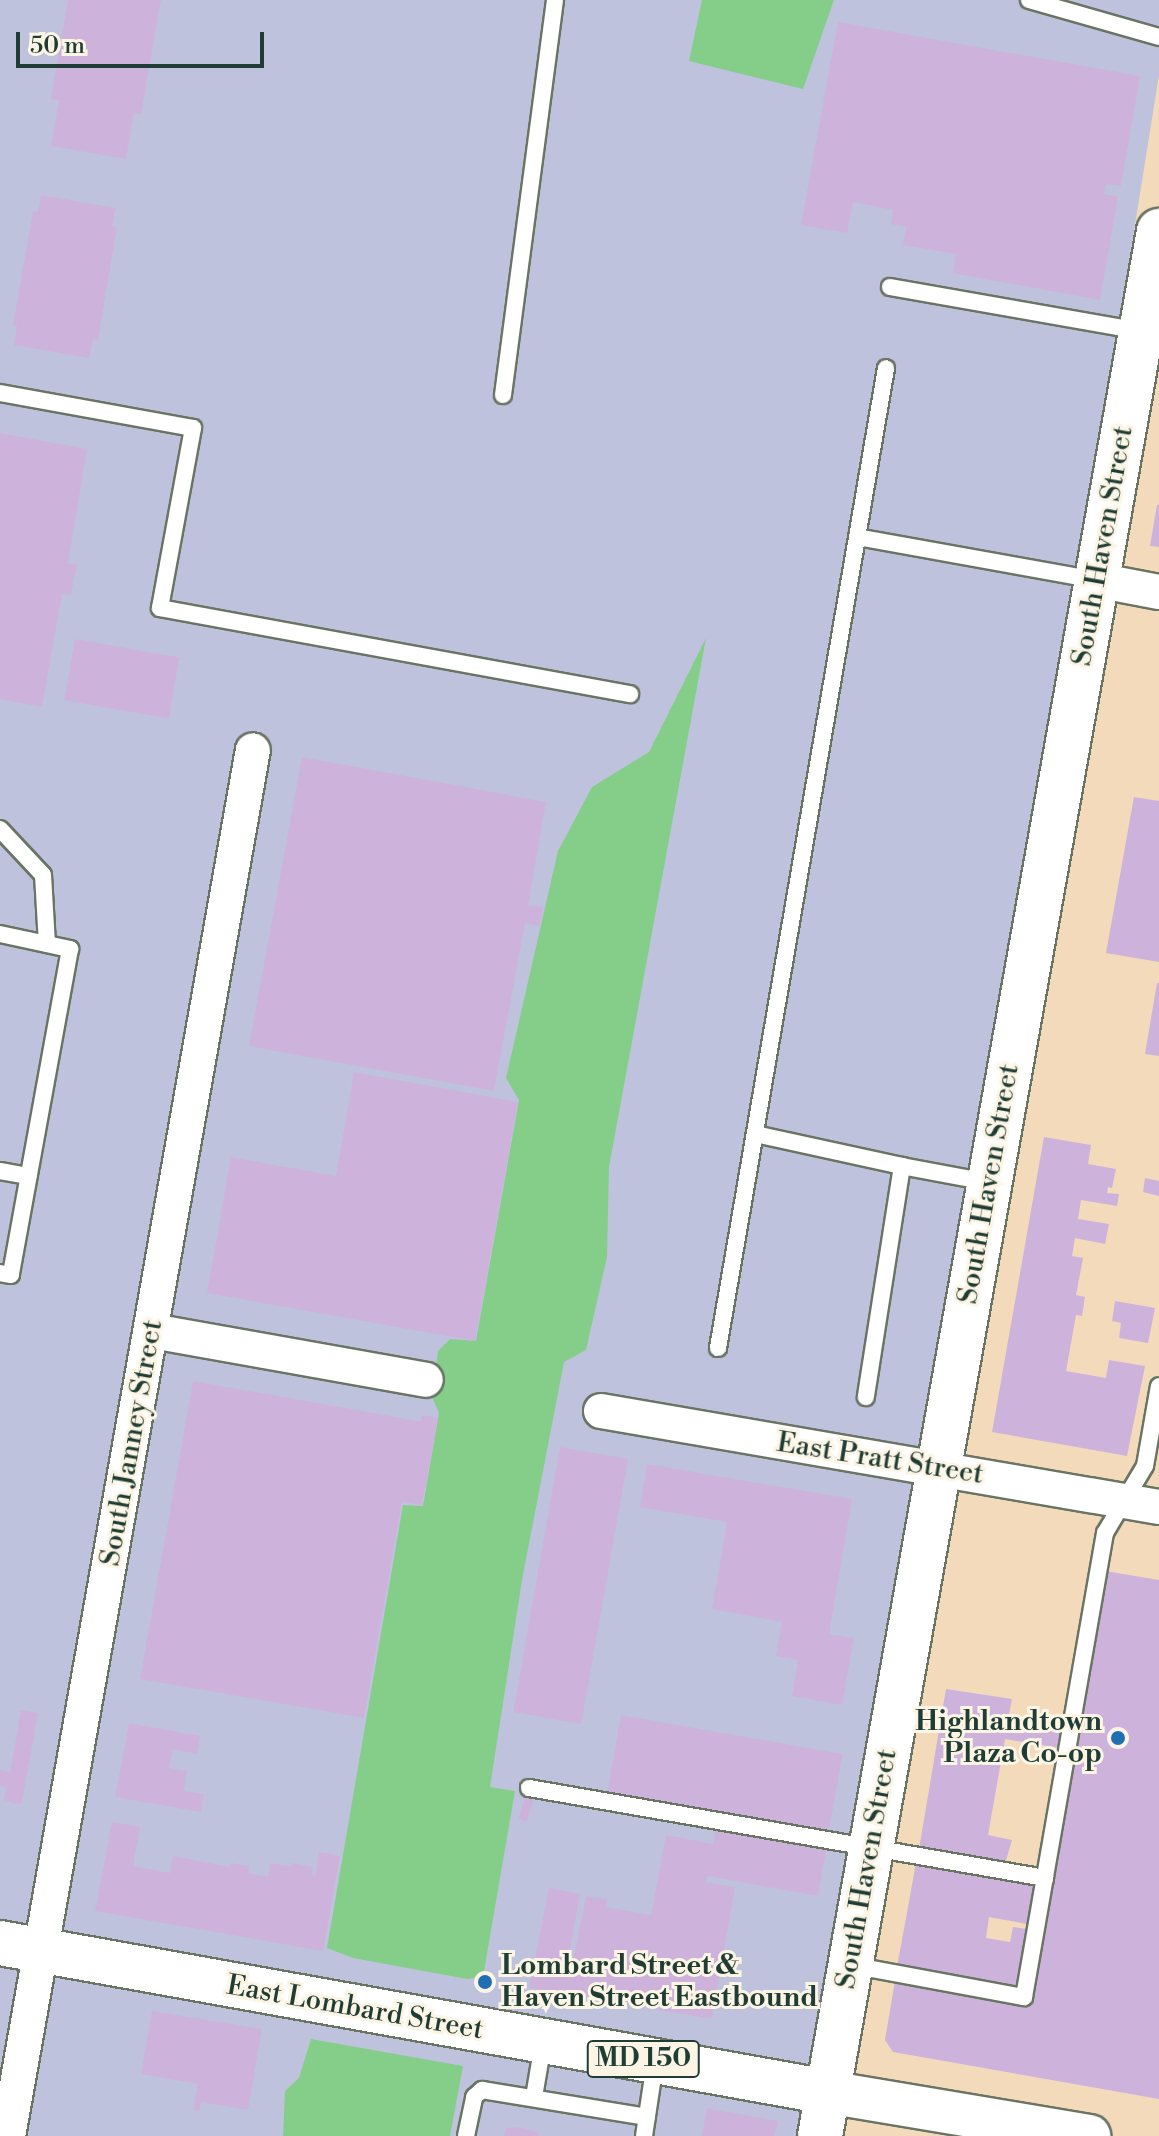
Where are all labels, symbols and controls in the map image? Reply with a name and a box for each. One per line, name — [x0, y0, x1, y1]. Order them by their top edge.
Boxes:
scale bar — [20, 16, 268, 66]
text: 50 m — [30, 31, 85, 61]
street label: South Haven Street — [1065, 423, 1141, 669]
street label: South Haven Street — [951, 1061, 1027, 1307]
street label: South Janney Street — [94, 1317, 170, 1569]
street label: East Pratt Street — [774, 1426, 986, 1492]
place label: Highlandtown Plaza Co-op — [915, 1705, 1102, 1771]
marker: Highlandtown Plaza Co-op — [1109, 1729, 1127, 1747]
street label: South Haven Street — [829, 1746, 905, 1992]
place label: Lombard Street & Haven Street Eastbound — [501, 1949, 818, 2015]
street label: East Lombard Street — [224, 1969, 486, 2047]
marker: Lombard Street & Haven Street Eastbound — [476, 1973, 494, 1991]
road number: MD 150 — [585, 2037, 701, 2081]

